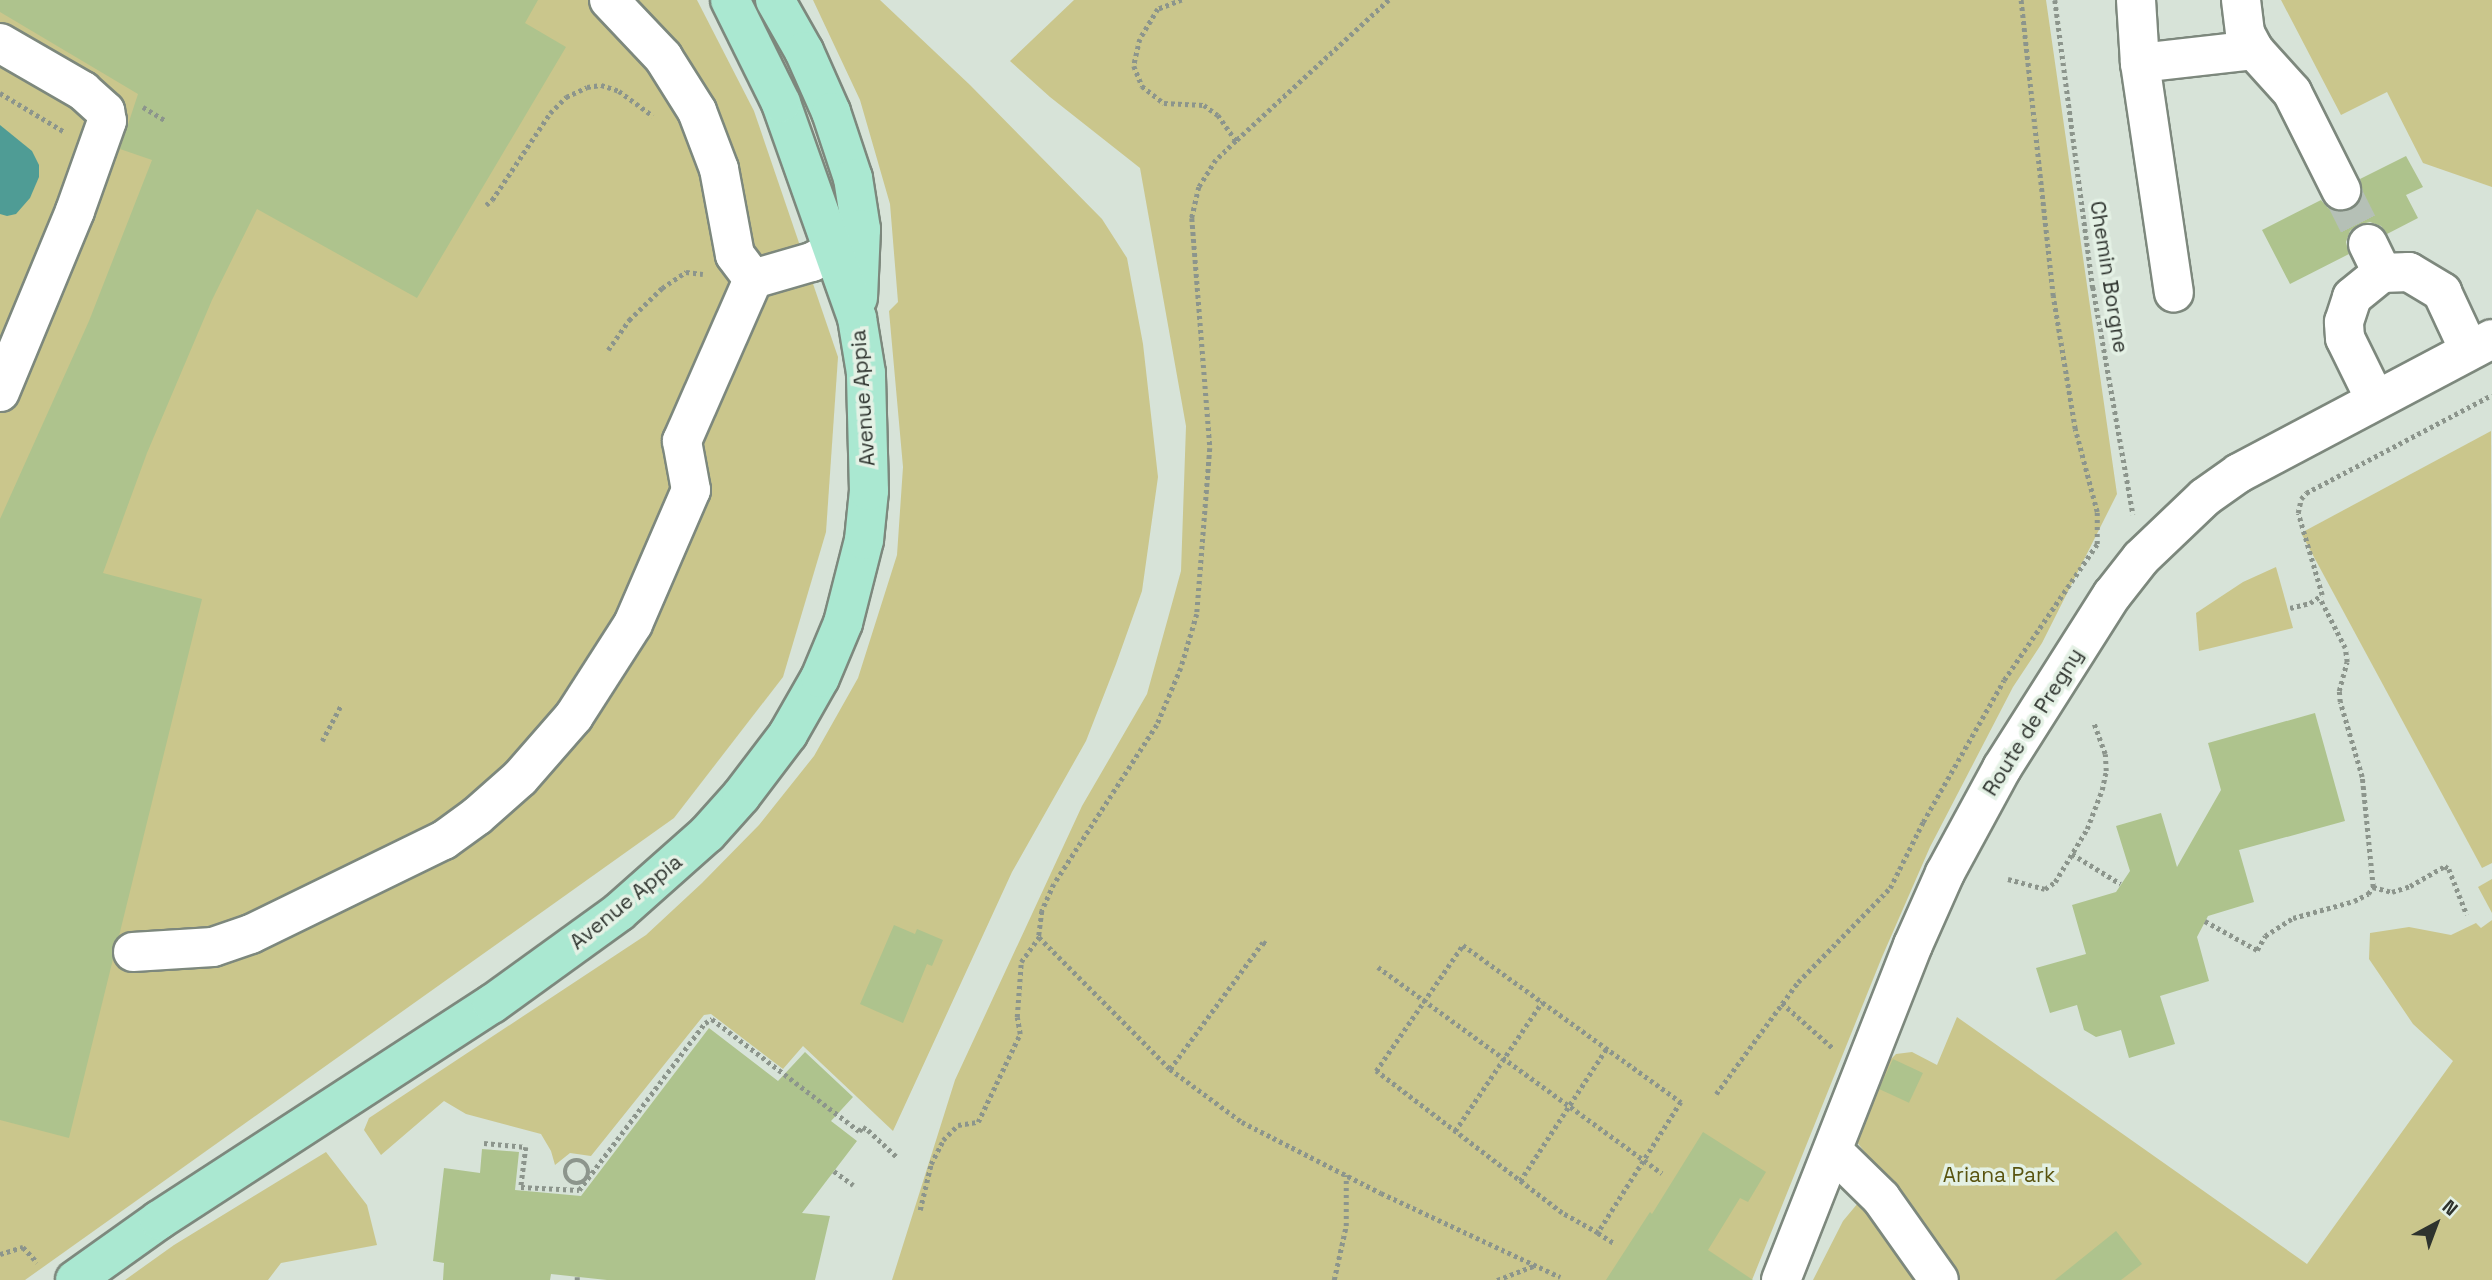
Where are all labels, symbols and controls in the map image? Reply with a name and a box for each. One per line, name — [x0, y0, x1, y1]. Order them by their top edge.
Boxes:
street label: Chemin Borgne — [2085, 199, 2133, 355]
street label: Avenue Appia — [846, 329, 880, 467]
street label: Route de Pregny — [1977, 644, 2089, 800]
street label: Avenue Appia — [565, 849, 687, 955]
park label: Ariana Park — [1943, 1162, 2055, 1188]
north arrow — [2401, 1189, 2471, 1259]
text: N — [2437, 1194, 2463, 1221]

